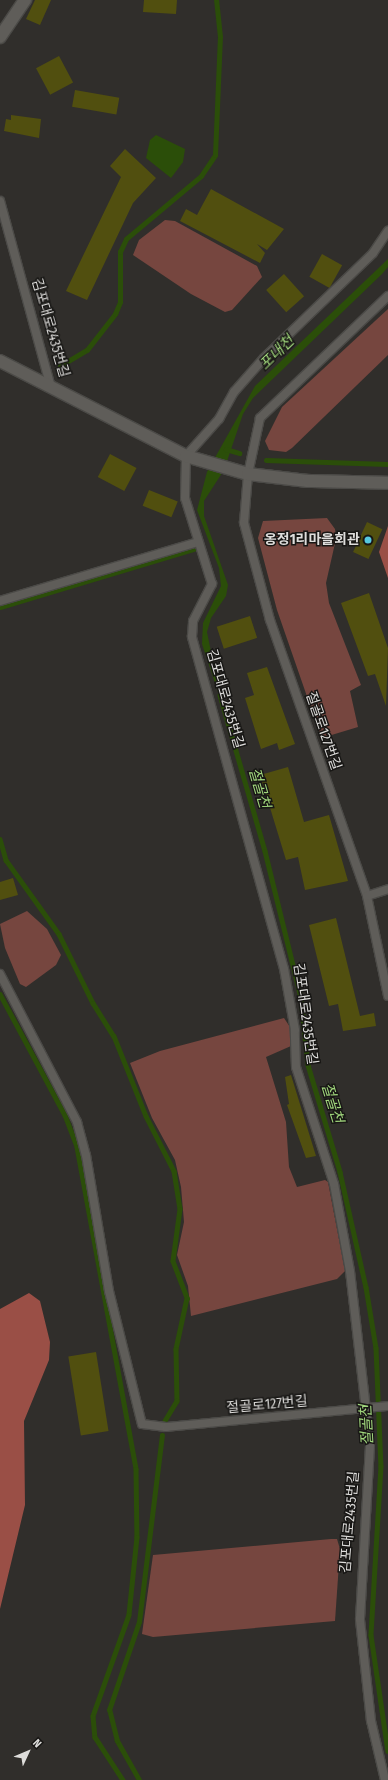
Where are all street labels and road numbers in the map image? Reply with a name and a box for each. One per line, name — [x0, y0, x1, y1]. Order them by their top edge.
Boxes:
street label: 김포대로2435번길 — [28, 276, 72, 380]
street label: 김포대로2435번길 — [203, 647, 247, 751]
street label: 절골로127번길 — [302, 690, 344, 772]
street label: 김포대로2435번길 — [290, 962, 320, 1066]
street label: 절골로127번길 — [226, 1393, 308, 1417]
street label: 김포대로2435번길 — [337, 1470, 363, 1574]

